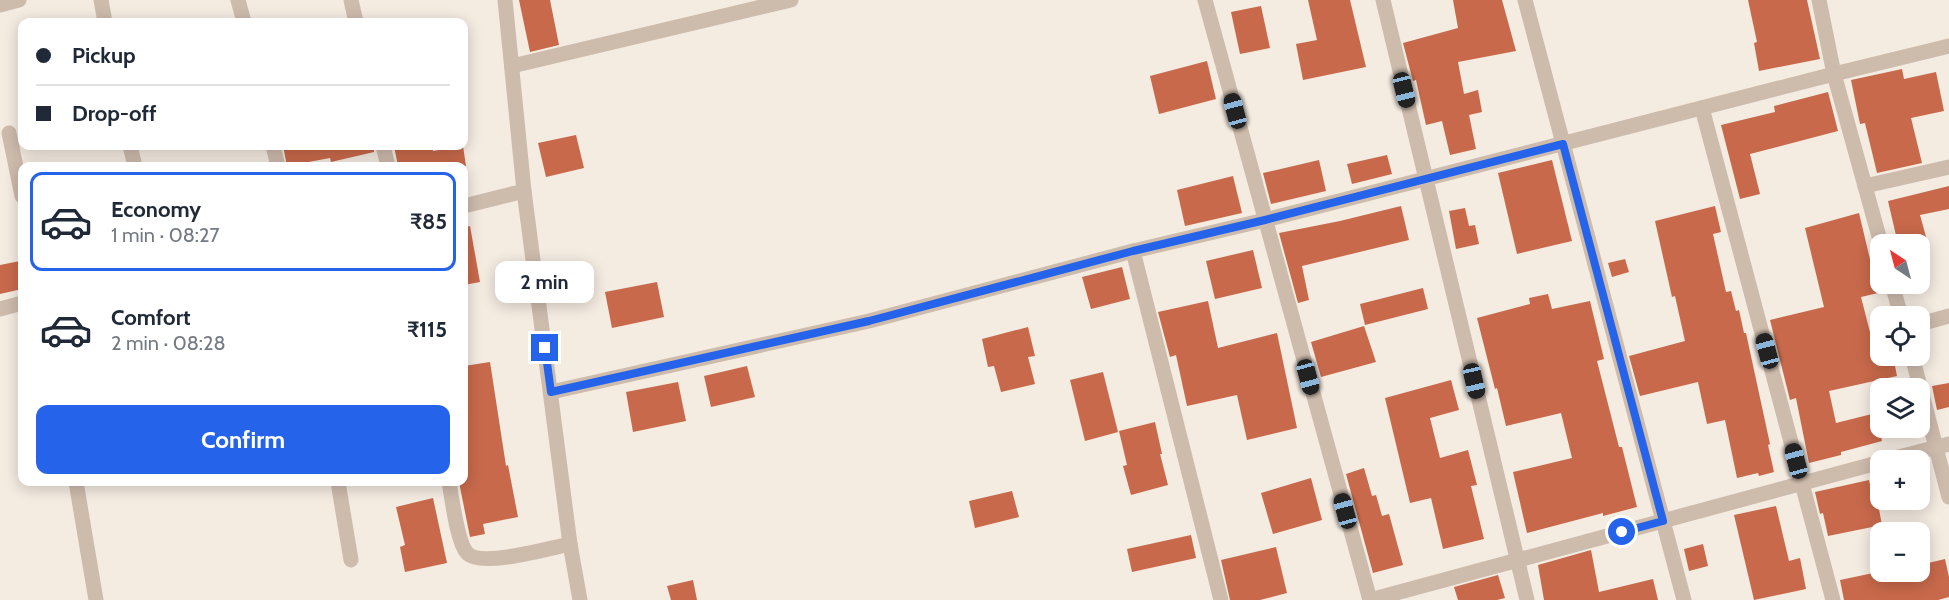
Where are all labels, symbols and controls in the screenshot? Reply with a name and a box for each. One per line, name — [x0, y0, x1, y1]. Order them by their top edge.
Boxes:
text: Pickup — [72, 42, 136, 69]
car — [1391, 70, 1417, 110]
car — [1222, 91, 1248, 131]
text: Drop-off — [72, 100, 156, 127]
icon: car — [39, 195, 93, 249]
text: Economy — [111, 196, 201, 223]
text: ₹85 — [410, 208, 447, 235]
text: 1 min · 08:27 — [111, 223, 220, 247]
north arrow — [1870, 234, 1930, 294]
map controls — [1870, 234, 1930, 582]
callout: 2 min — [496, 261, 594, 303]
text: 2 min — [520, 270, 569, 294]
icon: car — [39, 303, 93, 357]
text: Comfort — [111, 304, 190, 331]
button: locate — [1870, 306, 1930, 366]
text: ₹115 — [407, 316, 447, 343]
text: 2 min · 08:28 — [111, 331, 226, 355]
car — [1754, 331, 1780, 371]
route end — [531, 334, 558, 361]
car — [1295, 357, 1321, 397]
car — [1461, 361, 1487, 401]
button: layers — [1870, 378, 1930, 438]
button: Confirm — [36, 405, 450, 474]
car — [1783, 441, 1809, 481]
button: + — [1870, 450, 1930, 510]
car — [1332, 491, 1358, 531]
route start — [1608, 518, 1635, 545]
button: − — [1870, 522, 1930, 582]

